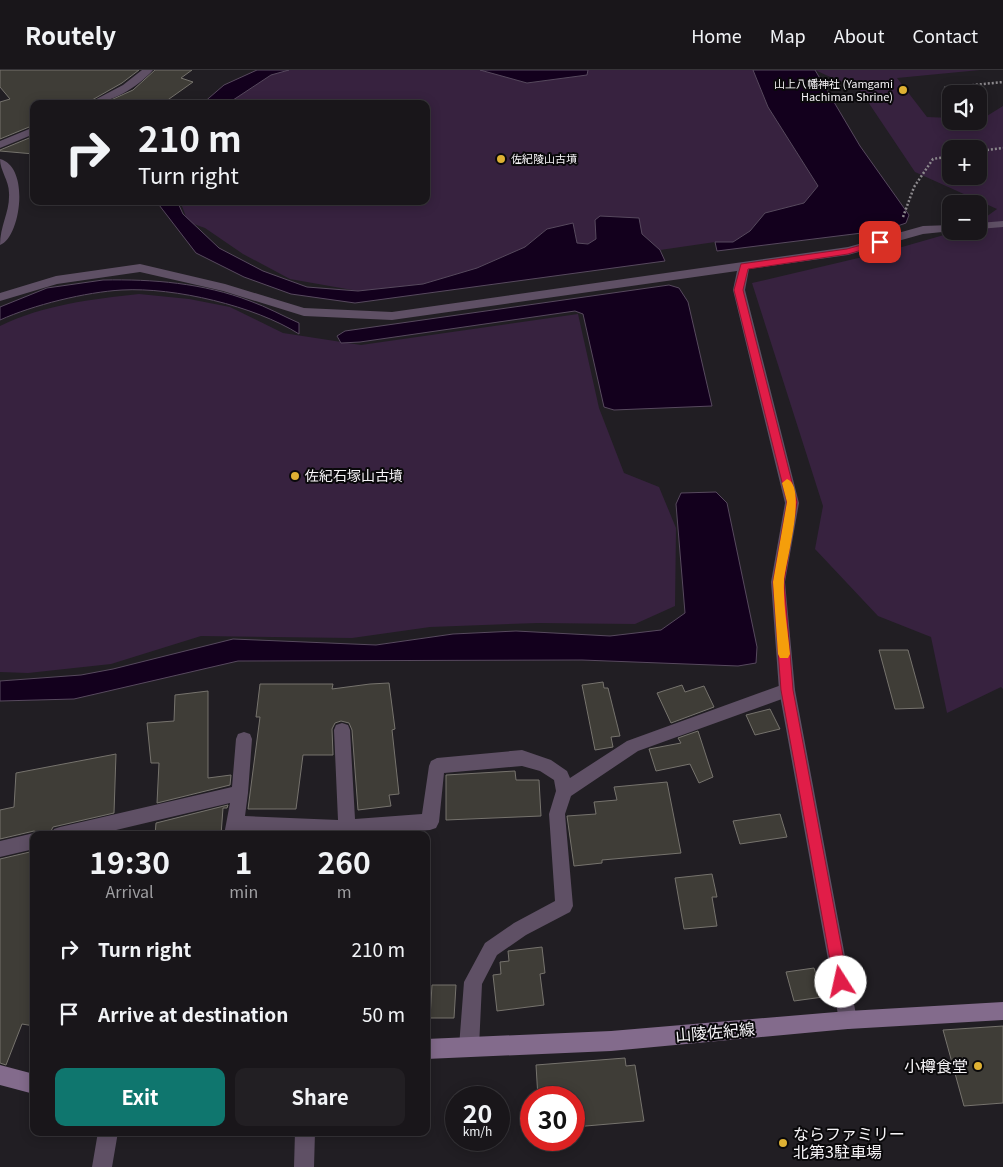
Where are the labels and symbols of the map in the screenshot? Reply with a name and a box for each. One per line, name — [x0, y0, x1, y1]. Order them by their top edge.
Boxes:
place label: 山上八幡神社 (Yamgami Hachiman Shrine) — [774, 75, 893, 104]
marker: 山上八幡神社 (Yamgami Hachiman Shrine) — [897, 84, 909, 96]
place label: 佐紀陵山古墳 — [511, 150, 577, 166]
marker: 佐紀陵山古墳 — [495, 153, 507, 165]
pin — [859, 221, 901, 263]
place label: 佐紀石塚山古墳 — [305, 465, 403, 485]
marker: 佐紀石塚山古墳 — [289, 470, 301, 482]
position arrow — [814, 955, 866, 1007]
street label: 山陵佐紀線 — [674, 1016, 756, 1046]
place label: 小樽食堂 — [904, 1053, 968, 1077]
marker: 小樽食堂 — [972, 1060, 984, 1072]
speed limit sign: 30 — [520, 1086, 585, 1151]
place label: ならファミリー 北第3駐車場 — [793, 1121, 905, 1163]
marker: ならファミリー 北第3駐車場 — [777, 1137, 789, 1149]

